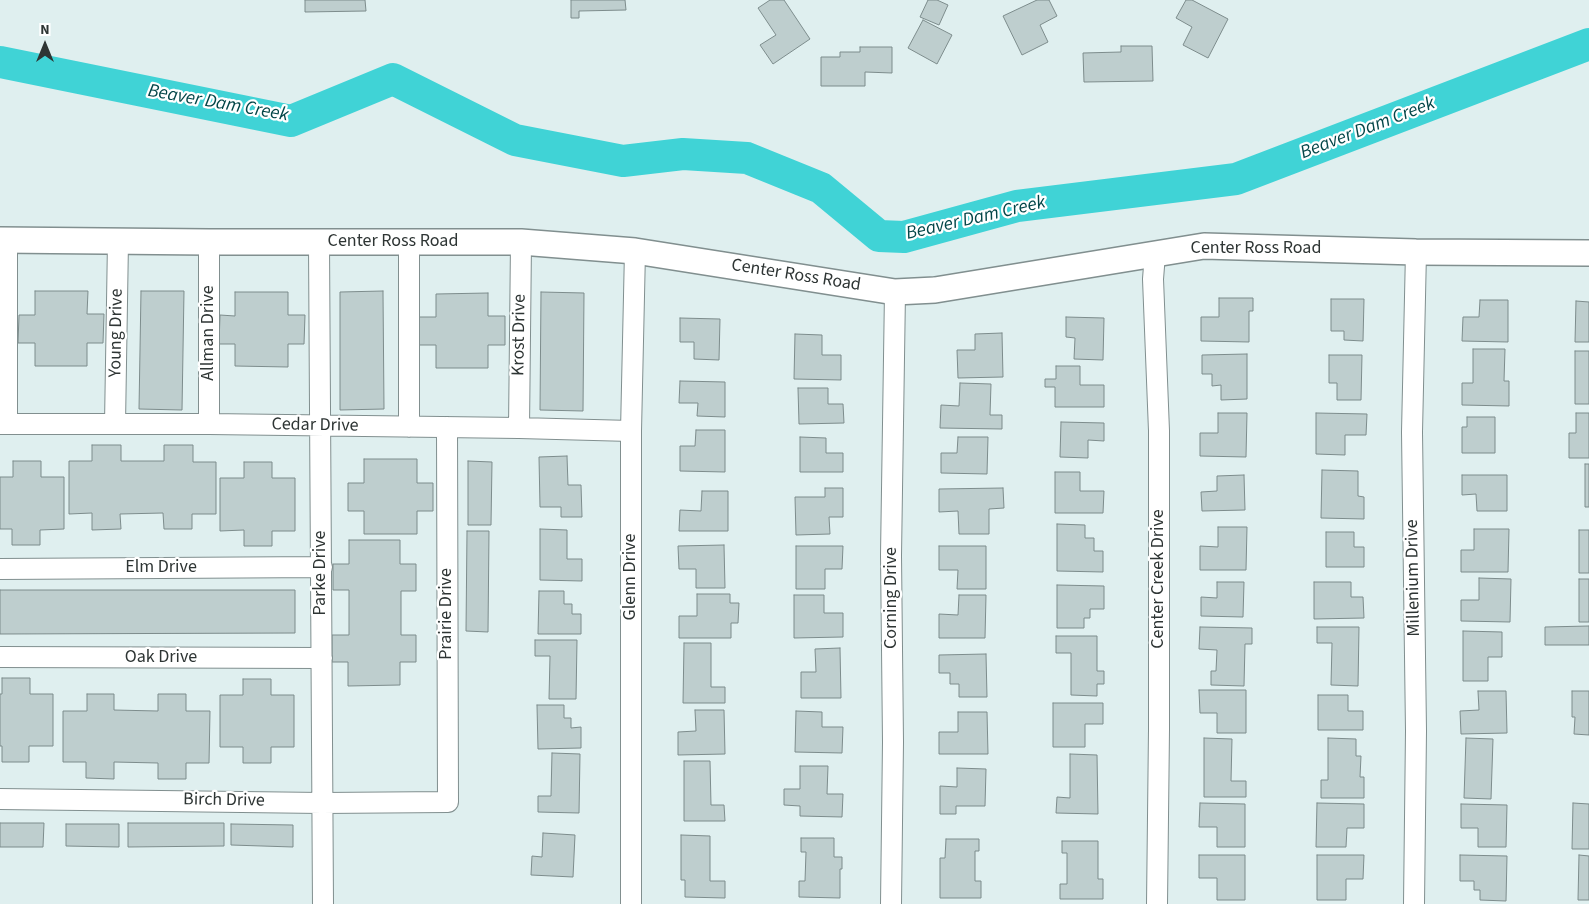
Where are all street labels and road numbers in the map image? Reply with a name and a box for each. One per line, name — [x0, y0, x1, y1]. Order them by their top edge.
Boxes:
street label: Center Ross Road — [328, 231, 458, 253]
street label: Center Ross Road — [1191, 238, 1321, 260]
street label: Center Ross Road — [730, 255, 862, 297]
street label: Allman Drive — [198, 285, 220, 381]
street label: Young Drive — [105, 288, 129, 378]
street label: Krost Drive — [508, 294, 532, 376]
street label: Cedar Drive — [271, 414, 359, 438]
street label: Center Creek Drive — [1148, 509, 1170, 649]
street label: Millenium Drive — [1402, 519, 1426, 637]
street label: Parke Drive — [310, 531, 332, 615]
street label: Glenn Drive — [620, 534, 642, 620]
street label: Corning Drive — [881, 547, 903, 649]
street label: Elm Drive — [125, 557, 197, 579]
street label: Prairie Drive — [436, 568, 458, 660]
street label: Oak Drive — [125, 647, 197, 669]
street label: Birch Drive — [183, 789, 265, 813]

